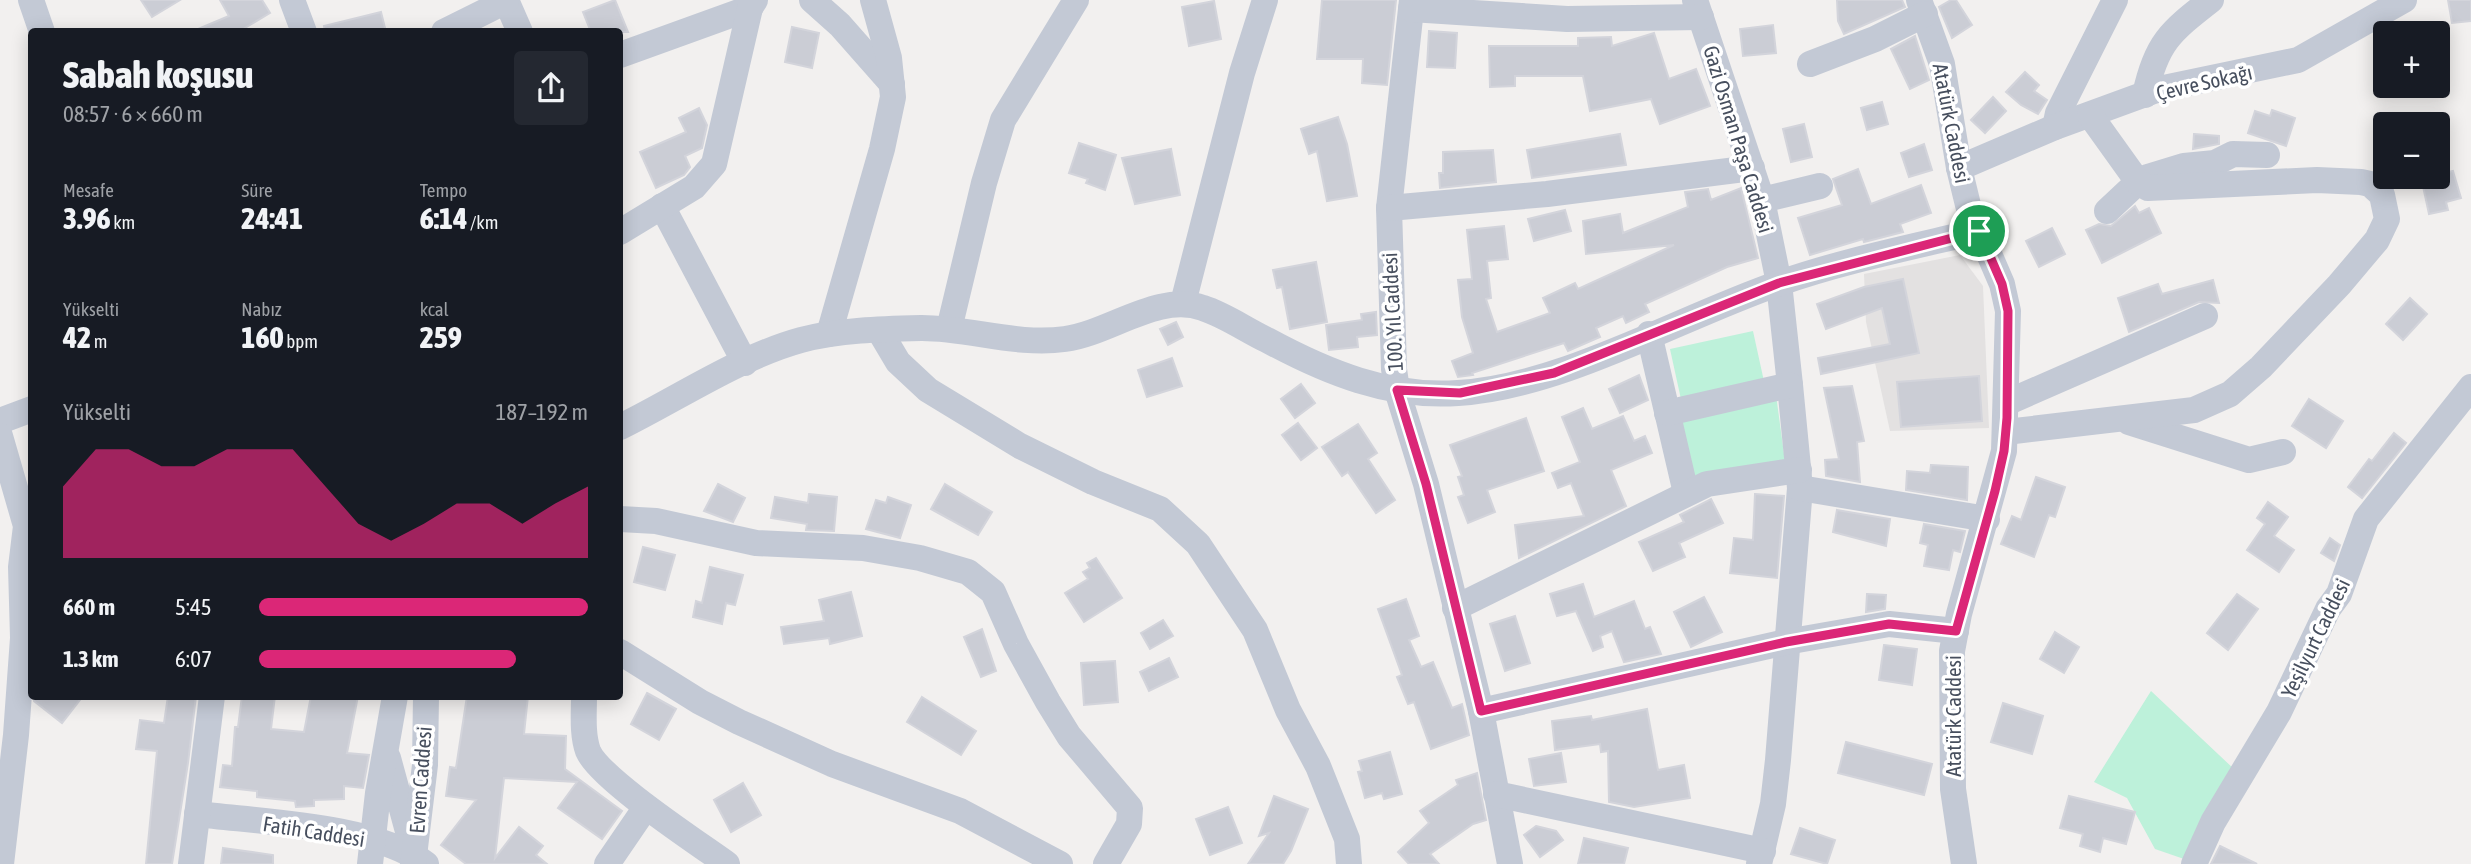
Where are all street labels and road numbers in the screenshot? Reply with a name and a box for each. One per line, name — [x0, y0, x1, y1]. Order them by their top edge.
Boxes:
street label: Gazi Osman Paşa Caddesi — [1699, 43, 1779, 235]
street label: Çevre Sokağı — [2154, 59, 2254, 105]
street label: Atatürk Caddesi — [1929, 61, 1975, 185]
street label: 100. Yıl Caddesi — [1377, 252, 1407, 372]
street label: Yeşilyurt Caddesi — [2276, 574, 2354, 702]
street label: Atatürk Caddesi — [1941, 655, 1965, 777]
street label: Evren Caddesi — [404, 726, 436, 834]
street label: Fatih Caddesi — [261, 811, 367, 851]

